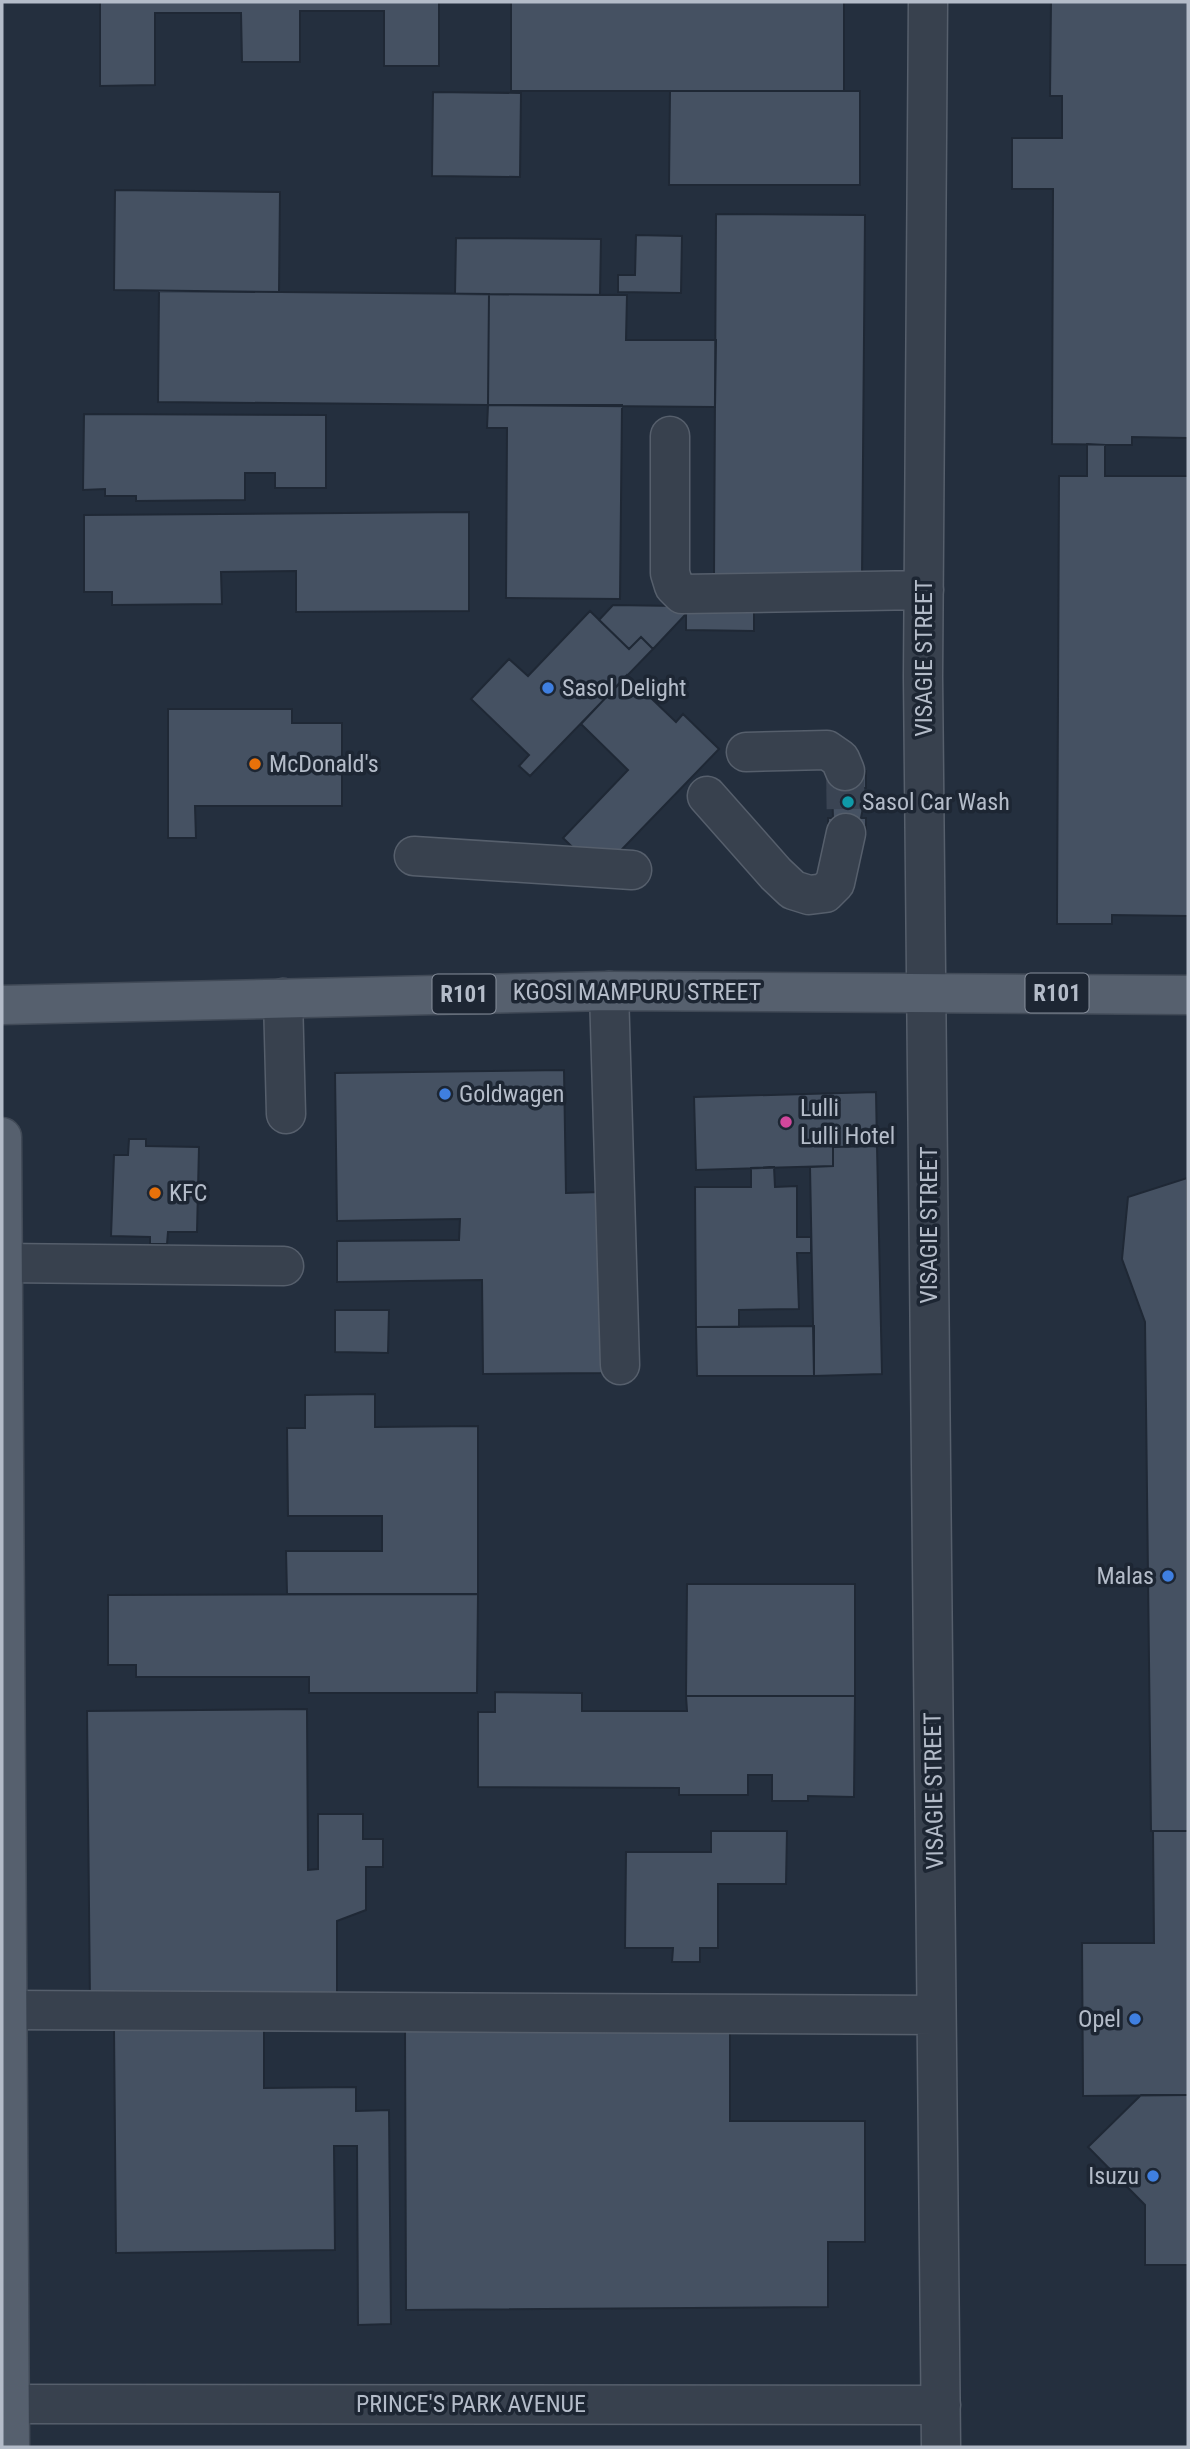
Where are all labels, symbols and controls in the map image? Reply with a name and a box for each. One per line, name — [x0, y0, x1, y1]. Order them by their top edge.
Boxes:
street label: VISAGIE STREET — [910, 579, 938, 737]
place label: Sasol Delight — [562, 674, 686, 702]
marker: Sasol Delight — [540, 680, 556, 696]
place label: McDonald's — [269, 750, 379, 778]
marker: McDonald's — [247, 756, 263, 772]
place label: Sasol Car Wash — [862, 788, 1010, 816]
marker: Sasol Car Wash — [840, 794, 856, 810]
road number: R101 — [433, 974, 496, 1014]
road number: R101 — [1026, 974, 1088, 1012]
street label: KGOSI MAMPURU STREET — [513, 978, 761, 1006]
place label: Goldwagen — [459, 1080, 564, 1108]
marker: Goldwagen — [437, 1086, 453, 1102]
place label: Lulli Lulli Hotel — [800, 1094, 895, 1150]
marker: Lulli Lulli Hotel — [778, 1114, 794, 1130]
street label: VISAGIE STREET — [915, 1146, 943, 1304]
place label: KFC — [169, 1179, 207, 1207]
marker: KFC — [147, 1185, 163, 1201]
place label: Malas — [1096, 1562, 1154, 1590]
marker: Malas — [1160, 1568, 1176, 1584]
street label: VISAGIE STREET — [919, 1712, 949, 1870]
place label: Opel — [1078, 2005, 1121, 2033]
marker: Opel — [1127, 2011, 1143, 2027]
place label: Isuzu — [1088, 2162, 1139, 2190]
marker: Isuzu — [1145, 2168, 1161, 2184]
street label: PRINCE'S PARK AVENUE — [356, 2390, 586, 2418]

